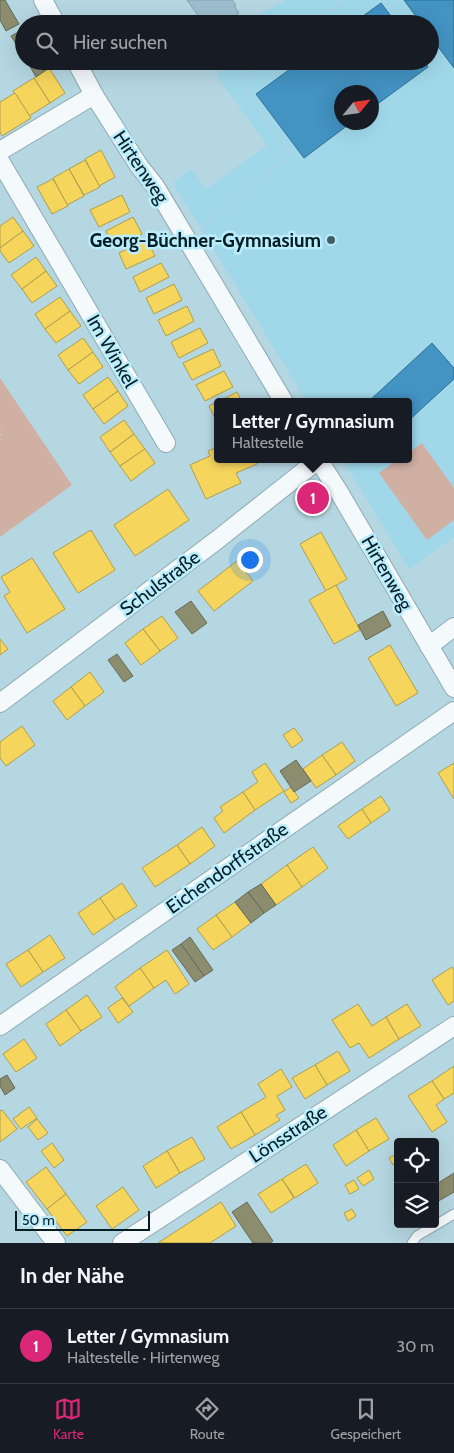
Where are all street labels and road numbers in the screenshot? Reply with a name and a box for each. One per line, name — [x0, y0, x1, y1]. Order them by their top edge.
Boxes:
street label: Hirtenweg — [108, 126, 174, 208]
street label: Im Winkel — [82, 310, 142, 392]
street label: Hirtenweg — [356, 531, 418, 615]
street label: Schulstraße — [115, 545, 205, 621]
street label: Eichendorffstraße — [162, 817, 293, 919]
street label: Lönsstraße — [245, 1100, 331, 1168]

